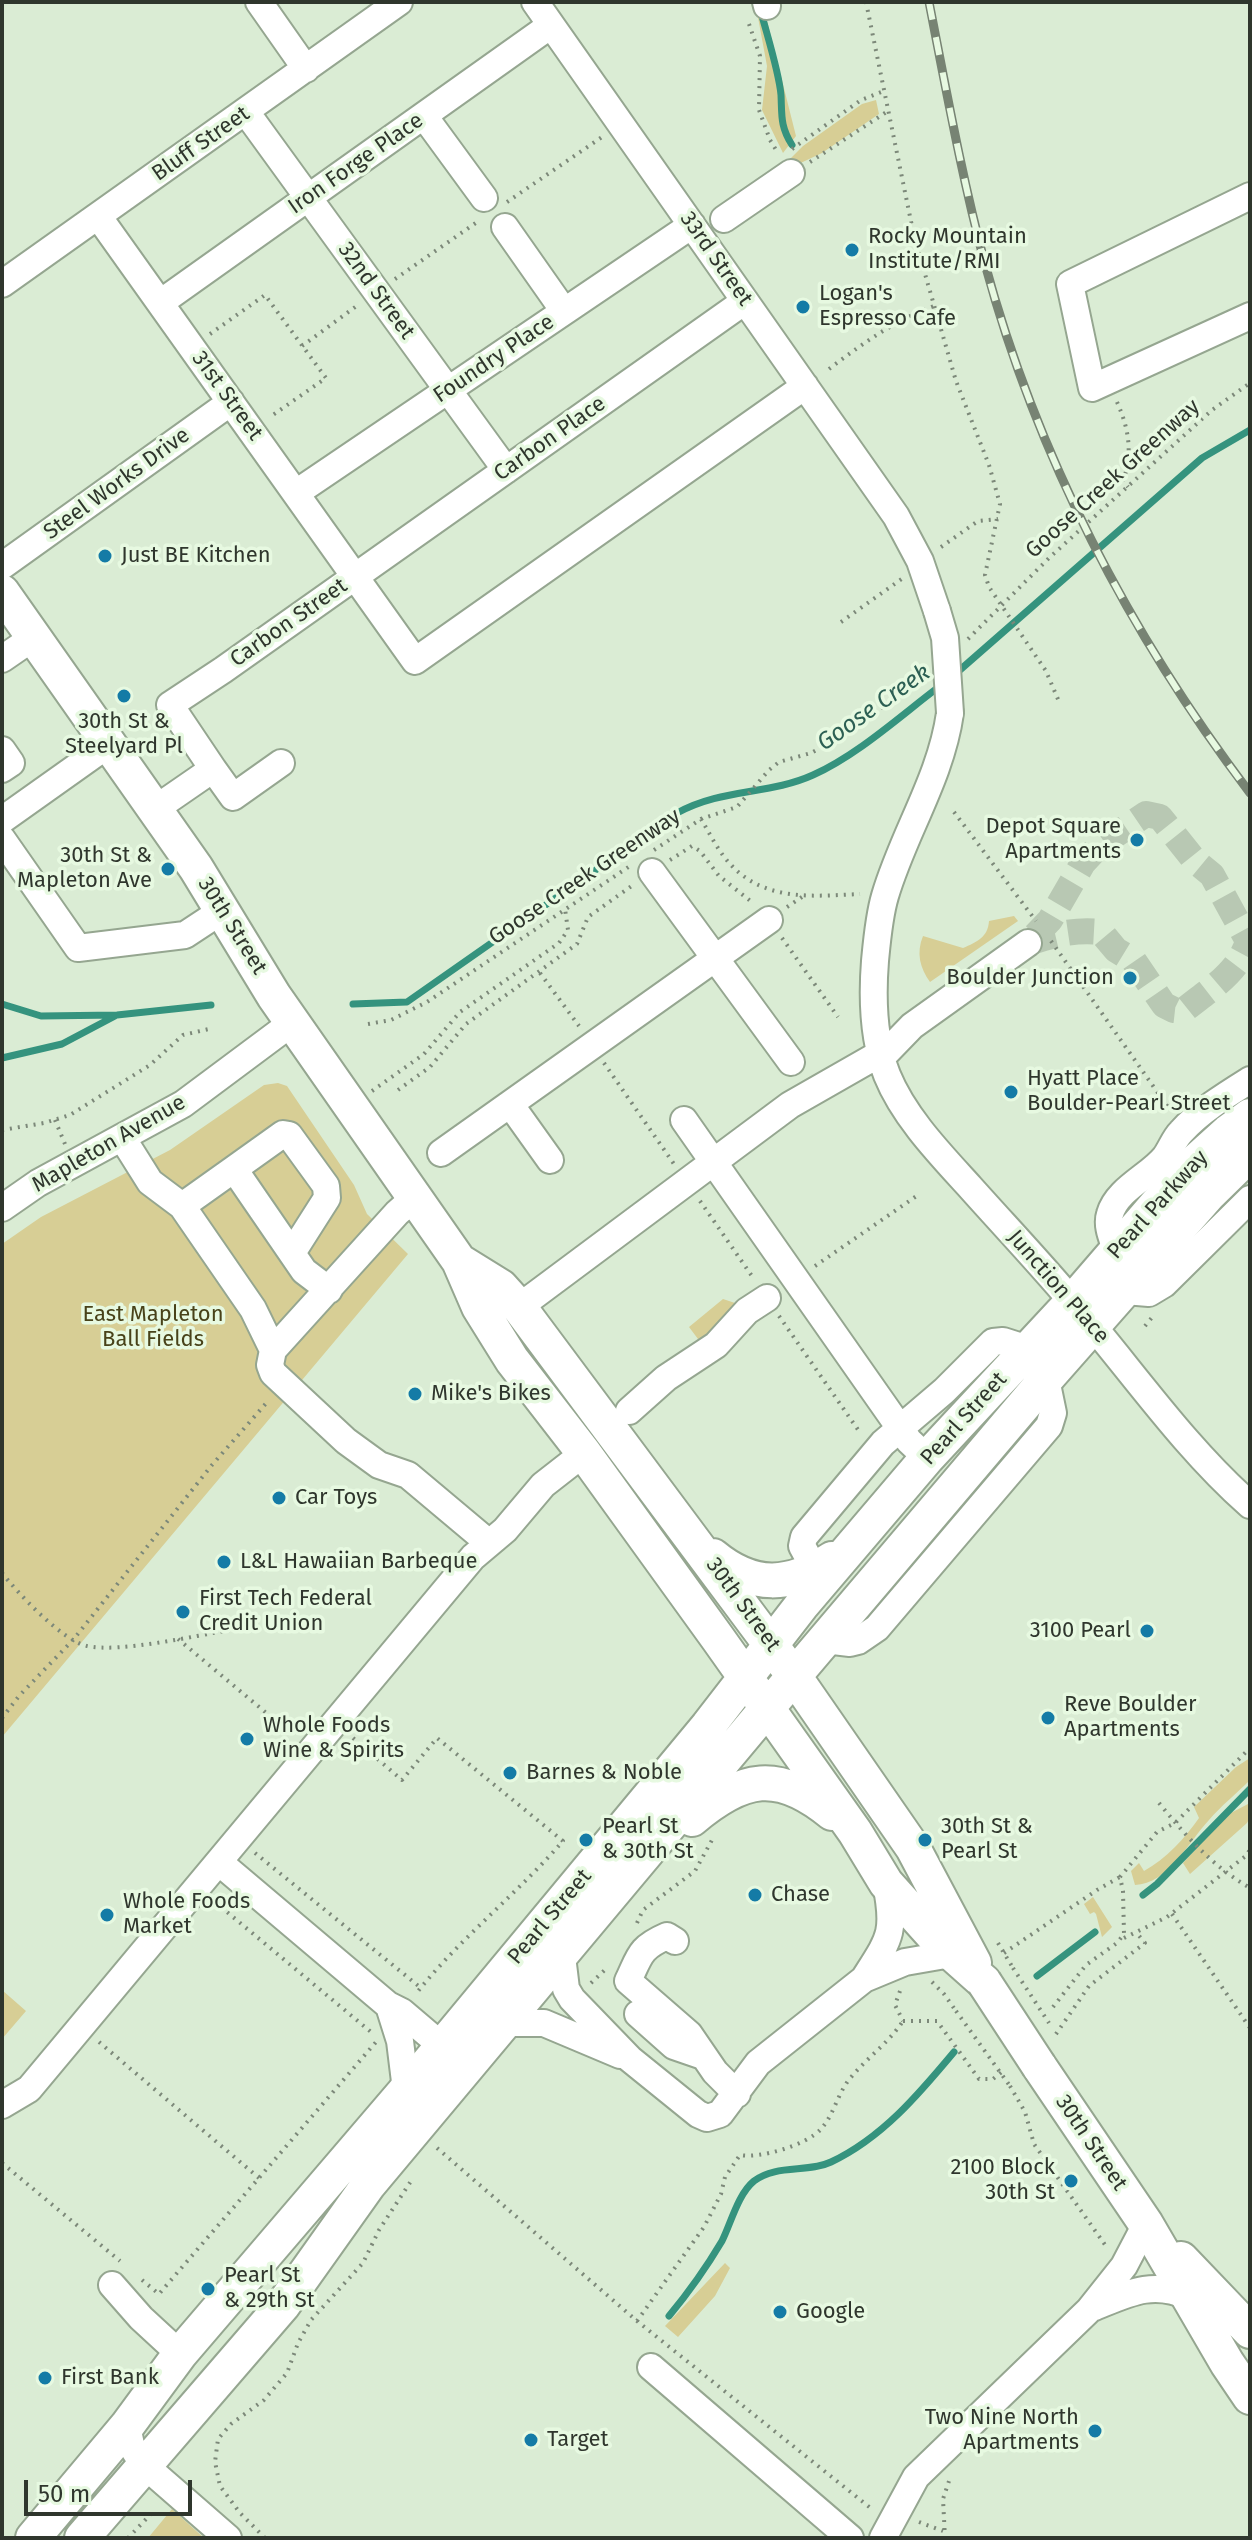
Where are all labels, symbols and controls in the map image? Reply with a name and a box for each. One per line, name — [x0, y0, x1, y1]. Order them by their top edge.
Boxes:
street label: Bluff Street — [147, 101, 255, 187]
street label: Iron Forge Place — [283, 108, 429, 220]
street label: 33rd Street — [674, 207, 758, 311]
place label: Rocky Mountain Institute/RMI — [868, 224, 1027, 276]
street label: 32nd Street — [332, 237, 420, 345]
marker: Rocky Mountain Institute/RMI — [843, 241, 861, 259]
place label: Logan's Espresso Cafe — [819, 281, 956, 332]
marker: Logan's Espresso Cafe — [794, 298, 812, 316]
street label: Foundry Place — [429, 309, 559, 409]
street label: 31st Street — [186, 346, 268, 446]
street label: Carbon Place — [489, 391, 611, 487]
street label: Goose Creek Greenway — [1021, 394, 1205, 564]
street label: Steel Works Drive — [39, 422, 195, 546]
place label: Just BE Kitchen — [121, 543, 271, 569]
marker: Just BE Kitchen — [96, 547, 114, 565]
street label: Carbon Street — [225, 573, 353, 673]
water label: Goose Creek — [812, 658, 936, 758]
marker: 30th St & Steelyard Pl — [115, 687, 133, 705]
place label: 30th St & Steelyard Pl — [65, 709, 183, 760]
street label: Goose Creek Greenway — [484, 803, 686, 951]
place label: Depot Square Apartments — [985, 814, 1121, 866]
marker: Depot Square Apartments — [1128, 831, 1146, 849]
place label: 30th St & Mapleton Ave — [17, 843, 152, 894]
marker: 30th St & Mapleton Ave — [159, 860, 177, 878]
street label: 30th Street — [192, 873, 272, 979]
place label: Boulder Junction — [946, 965, 1114, 991]
marker: Boulder Junction — [1121, 969, 1139, 987]
place label: Hyatt Place Boulder-Pearl Street — [1027, 1066, 1230, 1118]
marker: Hyatt Place Boulder-Pearl Street — [1002, 1083, 1020, 1101]
street label: Mapleton Avenue — [28, 1089, 190, 1199]
street label: Pearl Parkway — [1102, 1145, 1214, 1265]
street label: Junction Place — [1002, 1225, 1114, 1349]
park label: East Mapleton Ball Fields — [82, 1302, 224, 1354]
street label: Pearl Street — [915, 1367, 1013, 1471]
place label: Mike's Bikes — [431, 1381, 551, 1407]
marker: Mike's Bikes — [406, 1385, 424, 1403]
place label: Car Toys — [295, 1485, 377, 1511]
marker: Car Toys — [270, 1489, 288, 1507]
place label: L&L Hawaiian Barbeque — [240, 1549, 478, 1575]
marker: L&L Hawaiian Barbeque — [215, 1553, 233, 1571]
street label: 30th Street — [700, 1553, 786, 1657]
place label: First Tech Federal Credit Union — [199, 1586, 372, 1638]
marker: First Tech Federal Credit Union — [174, 1603, 192, 1621]
place label: 3100 Pearl — [1030, 1618, 1131, 1644]
marker: 3100 Pearl — [1138, 1622, 1156, 1640]
place label: Reve Boulder Apartments — [1064, 1692, 1196, 1744]
marker: Reve Boulder Apartments — [1039, 1709, 1057, 1727]
place label: Whole Foods Wine & Spirits — [263, 1713, 404, 1764]
marker: Whole Foods Wine & Spirits — [238, 1730, 256, 1748]
place label: Barnes & Noble — [526, 1760, 682, 1786]
marker: Barnes & Noble — [501, 1764, 519, 1782]
place label: Pearl St & 30th St — [602, 1814, 694, 1866]
place label: 30th St & Pearl St — [941, 1814, 1033, 1866]
marker: Pearl St & 30th St — [577, 1831, 595, 1849]
marker: 30th St & Pearl St — [916, 1831, 934, 1849]
street label: Pearl Street — [503, 1864, 597, 1970]
place label: Chase — [771, 1882, 830, 1908]
marker: Chase — [746, 1886, 764, 1904]
place label: Whole Foods Market — [123, 1889, 250, 1940]
marker: Whole Foods Market — [98, 1906, 116, 1924]
street label: 30th Street — [1049, 2090, 1133, 2196]
place label: 2100 Block 30th St — [950, 2155, 1055, 2206]
marker: 2100 Block 30th St — [1062, 2172, 1080, 2190]
place label: Pearl St & 29th St — [224, 2263, 315, 2314]
marker: Pearl St & 29th St — [199, 2280, 217, 2298]
place label: Google — [796, 2299, 865, 2325]
marker: Google — [771, 2303, 789, 2321]
place label: First Bank — [61, 2365, 159, 2391]
marker: First Bank — [36, 2369, 54, 2387]
place label: Two Nine North Apartments — [925, 2405, 1079, 2456]
marker: Two Nine North Apartments — [1086, 2422, 1104, 2440]
place label: Target — [547, 2427, 608, 2453]
marker: Target — [522, 2431, 540, 2449]
scale bar — [28, 2464, 196, 2514]
text: 50 m — [38, 2480, 90, 2508]

